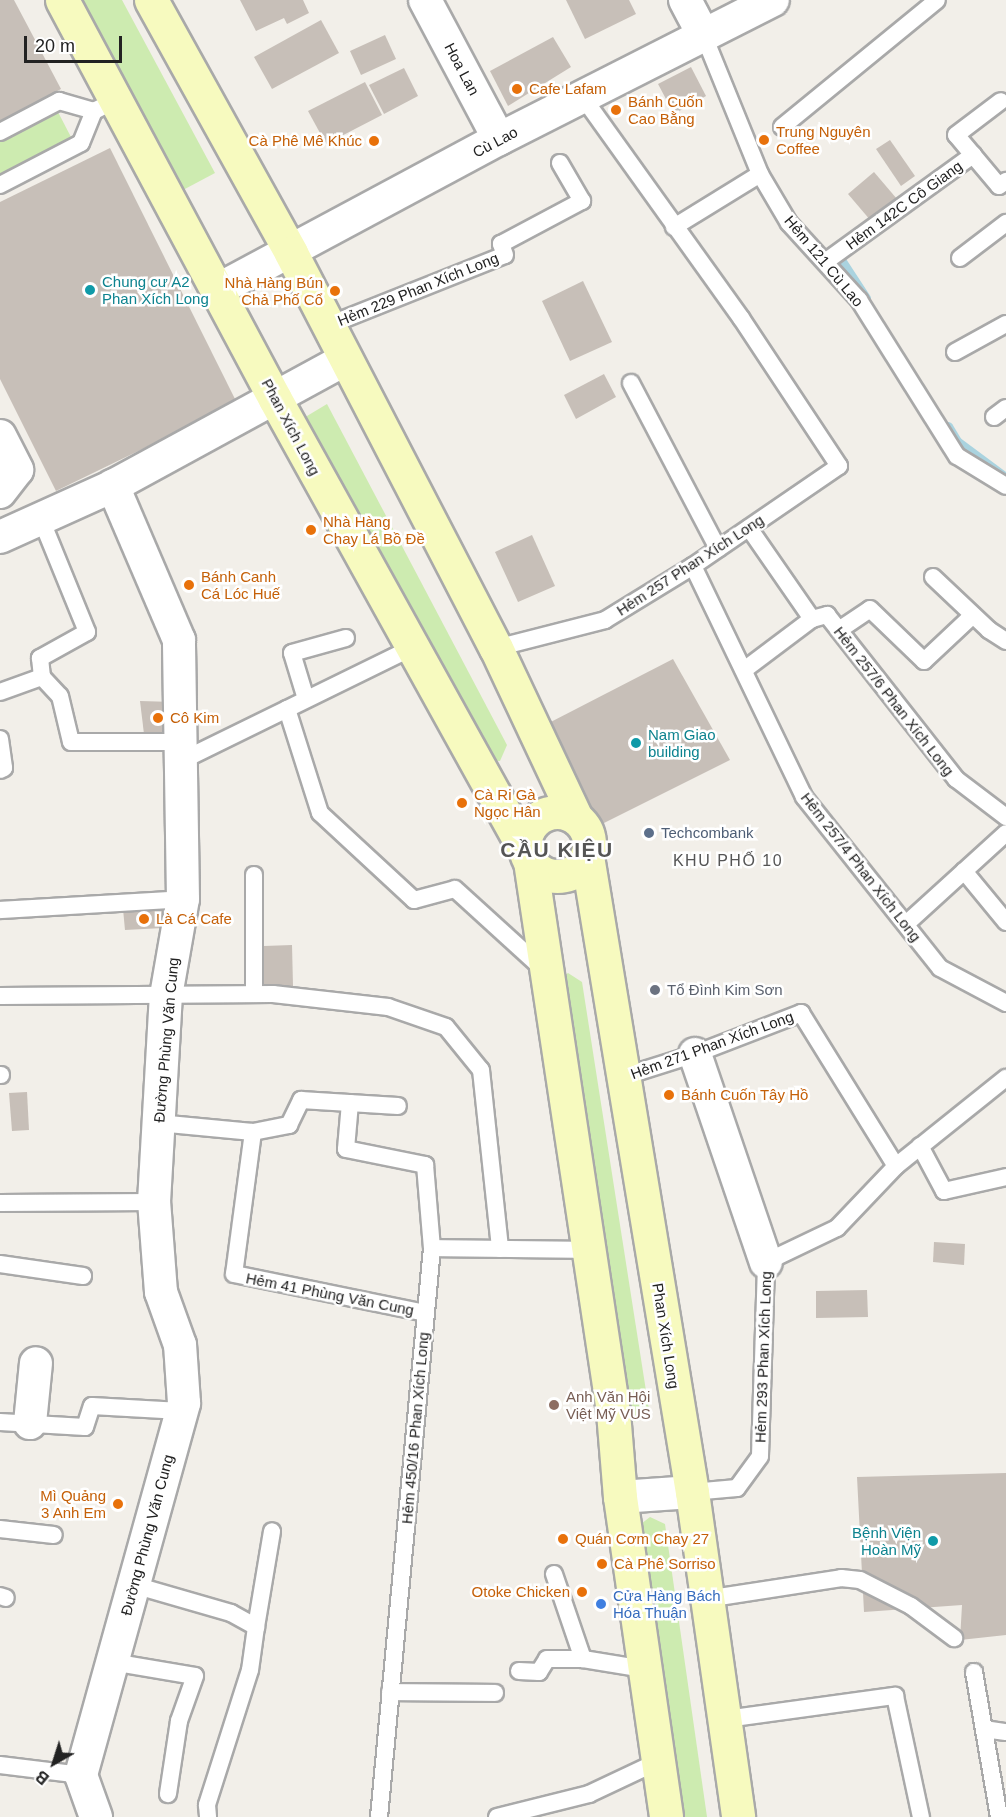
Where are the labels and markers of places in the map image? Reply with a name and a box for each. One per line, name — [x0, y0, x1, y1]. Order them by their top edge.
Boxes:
place label: Cafe Lafam — [529, 80, 607, 98]
marker: Cafe Lafam — [510, 82, 524, 96]
place label: Bánh Cuốn Cao Bằng — [628, 92, 703, 127]
marker: Bánh Cuốn Cao Bằng — [609, 103, 623, 117]
place label: Trung Nguyên Coffee — [776, 122, 870, 157]
place label: Cà Phê Mê Khúc — [249, 132, 362, 150]
marker: Trung Nguyên Coffee — [757, 133, 771, 147]
marker: Cà Phê Mê Khúc — [367, 134, 381, 148]
place label: Chung cư A2 Phan Xích Long — [102, 272, 209, 307]
place label: Nhà Hàng Bún Chả Phố Cổ — [225, 273, 323, 308]
marker: Chung cư A2 Phan Xích Long — [83, 283, 97, 297]
marker: Nhà Hàng Bún Chả Phố Cổ — [328, 284, 342, 298]
place label: Nhà Hàng Chay Lá Bồ Đề — [323, 512, 425, 547]
marker: Nhà Hàng Chay Lá Bồ Đề — [304, 523, 318, 537]
place label: Bánh Canh Cá Lóc Huế — [201, 567, 280, 602]
marker: Bánh Canh Cá Lóc Huế — [182, 578, 196, 592]
place label: Cô Kim — [170, 709, 219, 727]
marker: Cô Kim — [151, 711, 165, 725]
place label: Nam Giao building — [648, 725, 716, 760]
marker: Nam Giao building — [629, 736, 643, 750]
place label: Cà Ri Gà Ngọc Hân — [474, 785, 541, 820]
marker: Cà Ri Gà Ngọc Hân — [455, 796, 469, 810]
place label: Techcombank — [661, 824, 754, 842]
marker: Techcombank — [642, 826, 656, 840]
place label: Là Cá Cafe — [156, 910, 232, 928]
marker: Là Cá Cafe — [137, 912, 151, 926]
place label: Tổ Đình Kim Sơn — [667, 981, 783, 999]
marker: Tổ Đình Kim Sơn — [648, 983, 662, 997]
place label: Bánh Cuốn Tây Hồ — [681, 1086, 809, 1104]
marker: Bánh Cuốn Tây Hồ — [662, 1088, 676, 1102]
place label: Anh Văn Hội Việt Mỹ VUS — [566, 1387, 651, 1422]
marker: Anh Văn Hội Việt Mỹ VUS — [547, 1398, 561, 1412]
place label: Mì Quảng 3 Anh Em — [40, 1486, 106, 1521]
marker: Mì Quảng 3 Anh Em — [111, 1497, 125, 1511]
place label: Bệnh Viện Hoàn Mỹ — [852, 1523, 921, 1558]
place label: Quán Cơm Chay 27 — [575, 1530, 709, 1548]
marker: Quán Cơm Chay 27 — [556, 1532, 570, 1546]
marker: Bệnh Viện Hoàn Mỹ — [926, 1534, 940, 1548]
place label: Cà Phê Sorriso — [614, 1555, 716, 1573]
marker: Cà Phê Sorriso — [595, 1557, 609, 1571]
place label: Otoke Chicken — [472, 1583, 570, 1601]
marker: Otoke Chicken — [575, 1585, 589, 1599]
place label: Cửa Hàng Bách Hóa Thuận — [613, 1586, 721, 1621]
marker: Cửa Hàng Bách Hóa Thuận — [594, 1597, 608, 1611]

